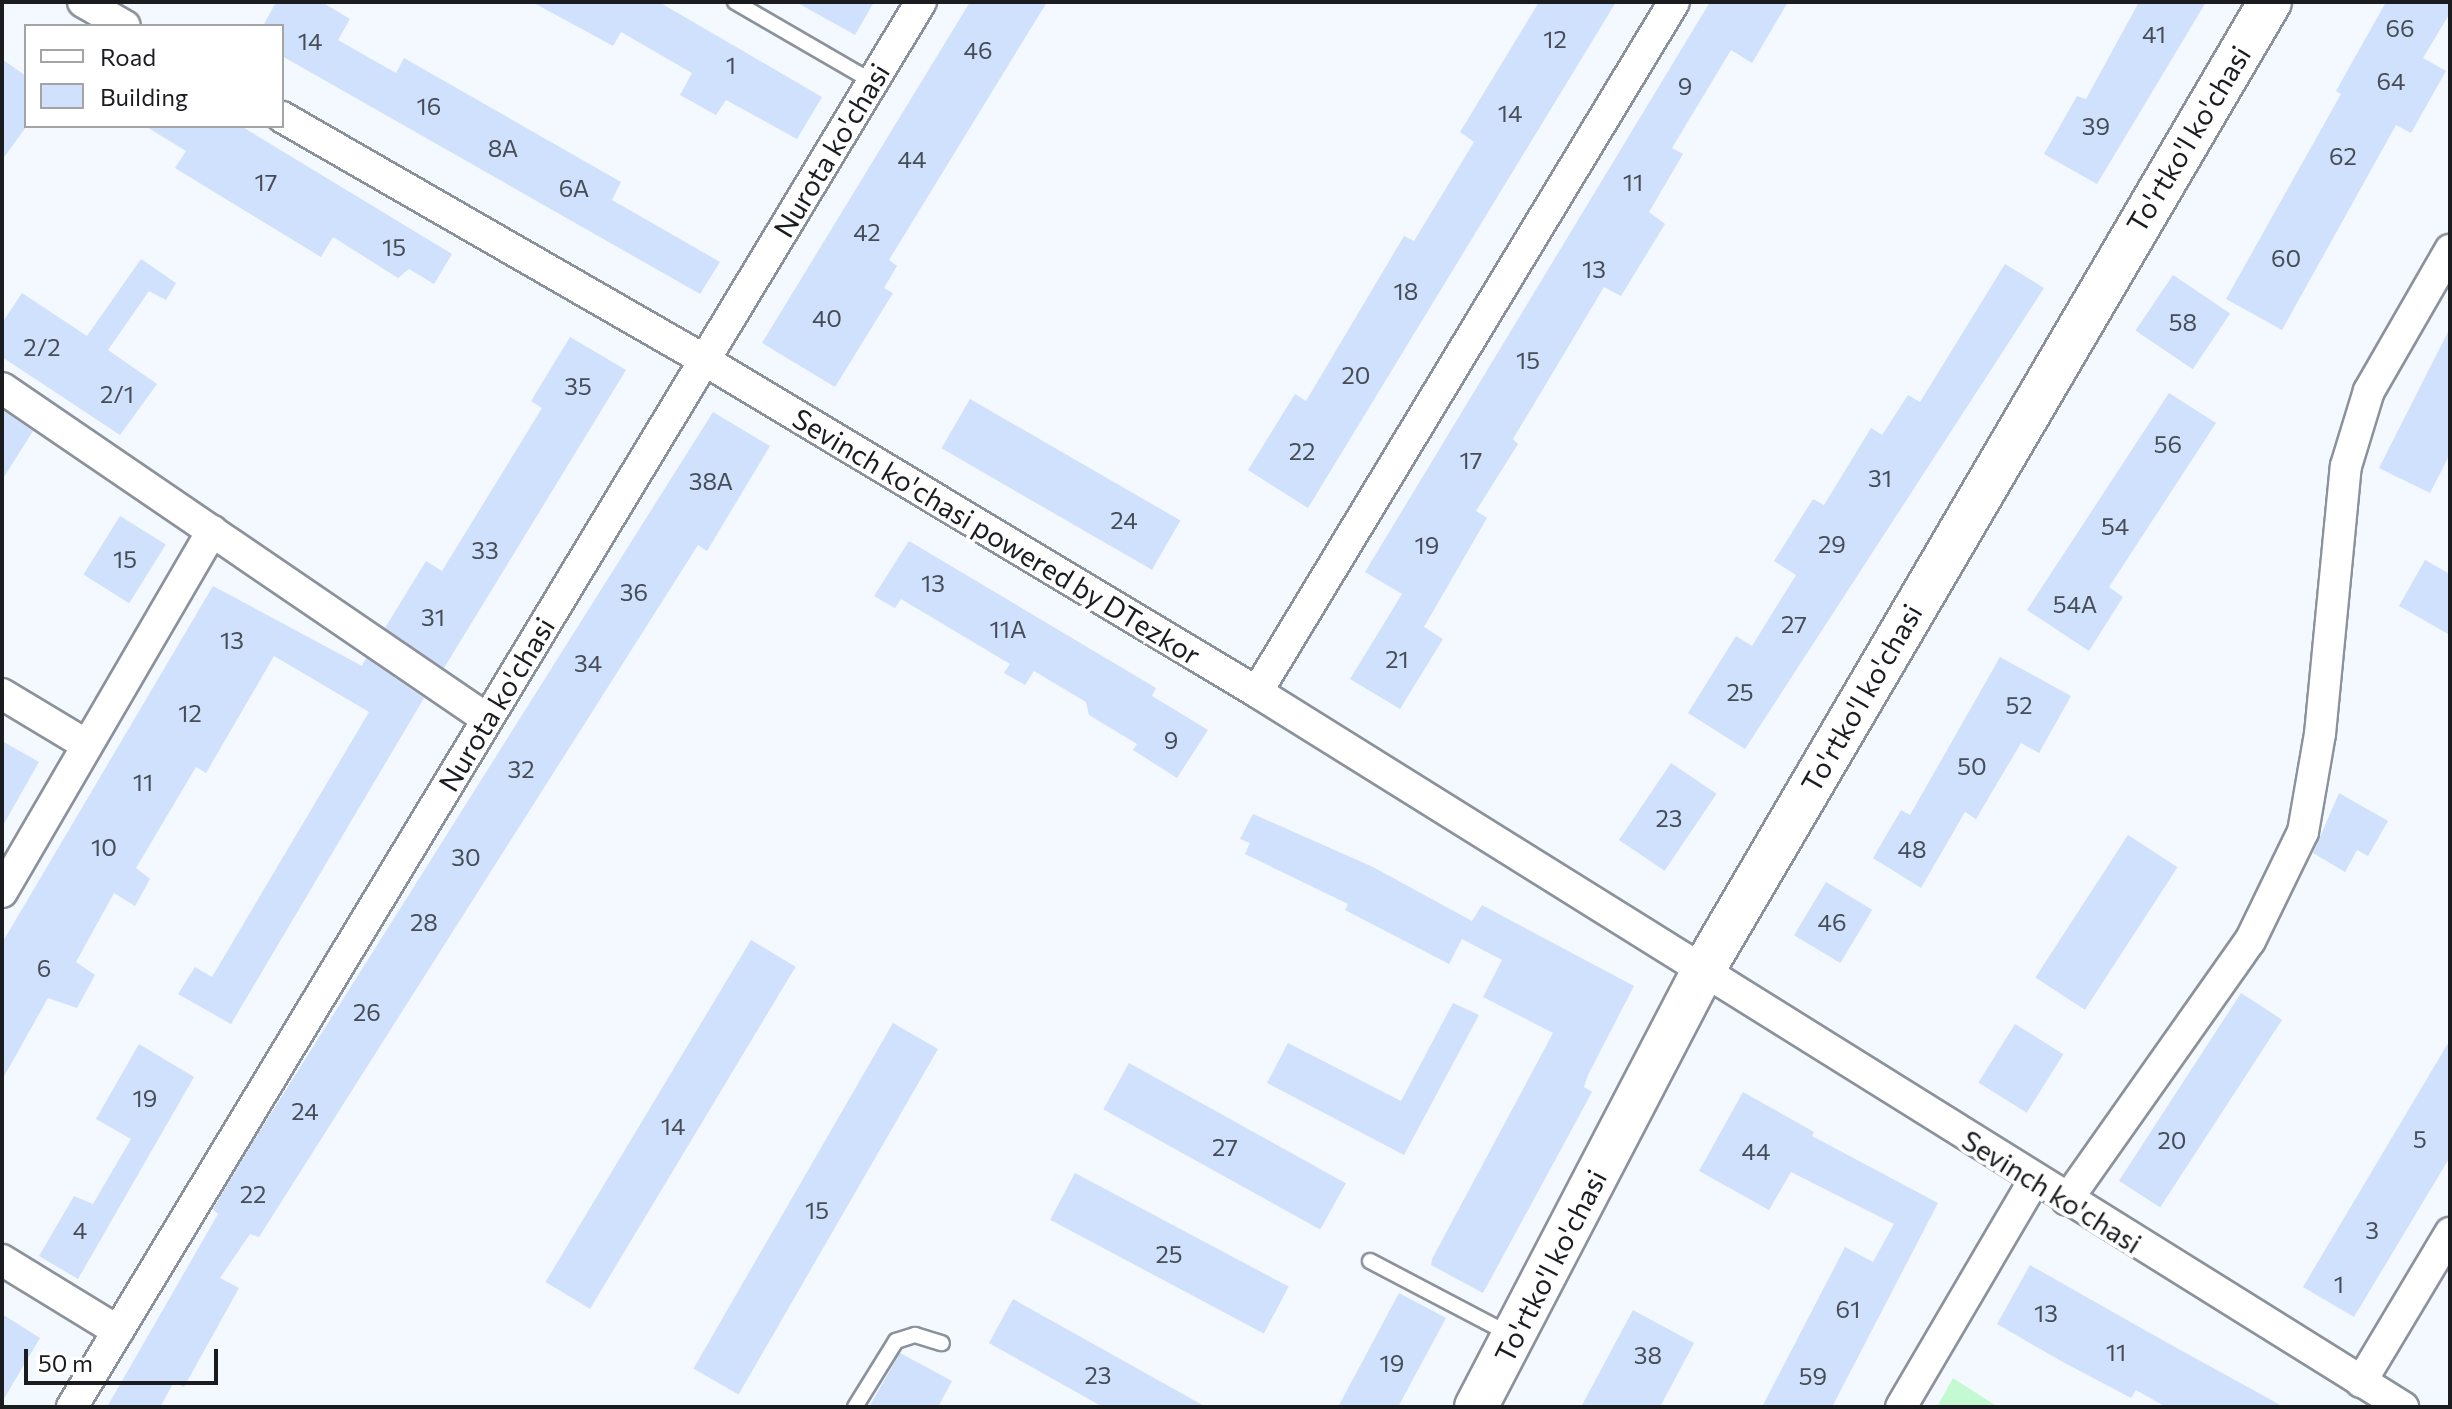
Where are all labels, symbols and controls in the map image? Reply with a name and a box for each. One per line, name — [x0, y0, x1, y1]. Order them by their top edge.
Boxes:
house number: 66 — [2385, 14, 2415, 42]
house number: 41 — [2142, 20, 2166, 48]
legend — [24, 24, 284, 128]
house number: 12 — [1543, 25, 1567, 53]
house number: 14 — [298, 27, 322, 55]
house number: 46 — [964, 36, 992, 64]
street label: To'rtko'l ko'chasi — [2119, 40, 2257, 238]
text: Road — [100, 42, 156, 71]
house number: 1 — [726, 51, 736, 79]
street label: Nurota ko'chasi — [766, 57, 896, 243]
house number: 64 — [2377, 67, 2405, 95]
house number: 9 — [1678, 72, 1692, 100]
text: Building — [100, 82, 188, 111]
house number: 16 — [417, 92, 441, 120]
house number: 14 — [1498, 99, 1522, 127]
house number: 39 — [2082, 112, 2110, 140]
house number: 8A — [488, 134, 518, 162]
house number: 62 — [2329, 142, 2357, 170]
house number: 44 — [898, 145, 926, 173]
house number: 17 — [255, 168, 277, 196]
house number: 11 — [1623, 168, 1643, 196]
house number: 6A — [559, 174, 589, 202]
house number: 42 — [853, 218, 881, 246]
house number: 15 — [382, 233, 406, 261]
house number: 60 — [2271, 244, 2301, 272]
house number: 13 — [1582, 255, 1606, 283]
house number: 18 — [1394, 277, 1418, 305]
house number: 40 — [812, 304, 842, 332]
house number: 58 — [2169, 308, 2197, 336]
house number: 2/2 — [23, 333, 61, 361]
house number: 15 — [1516, 346, 1540, 374]
house number: 20 — [1342, 361, 1370, 389]
house number: 35 — [564, 372, 592, 400]
house number: 2/1 — [100, 380, 134, 408]
street label: Sevinch ko'chasi powered by DTezkor — [787, 401, 1207, 671]
house number: 56 — [2154, 430, 2182, 458]
house number: 22 — [1289, 437, 1315, 465]
house number: 17 — [1460, 446, 1482, 474]
house number: 31 — [1868, 464, 1892, 492]
house number: 38A — [689, 467, 733, 495]
house number: 24 — [1110, 506, 1138, 534]
house number: 54 — [2101, 512, 2129, 540]
house number: 29 — [1818, 530, 1846, 558]
house number: 19 — [1415, 531, 1439, 559]
house number: 33 — [471, 536, 499, 564]
house number: 15 — [113, 545, 137, 573]
house number: 13 — [921, 569, 945, 597]
house number: 36 — [620, 578, 648, 606]
house number: 54A — [2053, 590, 2097, 618]
street label: To'rtko'l ko'chasi — [1794, 598, 1928, 798]
house number: 31 — [421, 603, 445, 631]
house number: 27 — [1781, 610, 1807, 638]
street label: Nurota ko'chasi — [431, 611, 561, 797]
house number: 11A — [989, 615, 1027, 643]
house number: 13 — [220, 626, 244, 654]
house number: 21 — [1385, 645, 1409, 673]
house number: 34 — [574, 649, 602, 677]
house number: 25 — [1726, 678, 1754, 706]
house number: 52 — [2005, 691, 2033, 719]
house number: 12 — [178, 699, 202, 727]
house number: 9 — [1164, 726, 1178, 754]
house number: 50 — [1957, 752, 1987, 780]
house number: 32 — [508, 755, 534, 783]
house number: 11 — [133, 768, 153, 796]
house number: 23 — [1656, 804, 1682, 832]
house number: 10 — [91, 833, 117, 861]
house number: 48 — [1898, 835, 1926, 863]
house number: 30 — [451, 843, 481, 871]
house number: 28 — [410, 908, 438, 936]
house number: 46 — [1818, 908, 1846, 936]
house number: 6 — [37, 954, 51, 982]
house number: 26 — [353, 998, 381, 1026]
house number: 19 — [133, 1084, 157, 1112]
house number: 24 — [291, 1097, 319, 1125]
house number: 14 — [661, 1112, 685, 1140]
street label: Sevinch ko'chasi — [1956, 1122, 2148, 1260]
house number: 5 — [2413, 1125, 2427, 1153]
house number: 20 — [2158, 1126, 2186, 1154]
house number: 27 — [1212, 1133, 1238, 1161]
house number: 44 — [1742, 1137, 1770, 1165]
street label: To'rtko'l ko'chasi — [1487, 1164, 1613, 1368]
house number: 22 — [240, 1180, 266, 1208]
house number: 15 — [805, 1196, 829, 1224]
house number: 4 — [73, 1216, 87, 1244]
house number: 3 — [2365, 1216, 2379, 1244]
house number: 25 — [1155, 1240, 1183, 1268]
house number: 1 — [2334, 1270, 2344, 1298]
house number: 61 — [1836, 1295, 1860, 1323]
house number: 13 — [2034, 1299, 2058, 1327]
scale bar — [28, 1333, 222, 1383]
house number: 11 — [2106, 1338, 2126, 1366]
house number: 38 — [1634, 1341, 1662, 1369]
text: 50 m — [38, 1348, 93, 1377]
house number: 19 — [1380, 1349, 1404, 1377]
house number: 23 — [1085, 1361, 1111, 1389]
house number: 59 — [1799, 1362, 1827, 1390]

